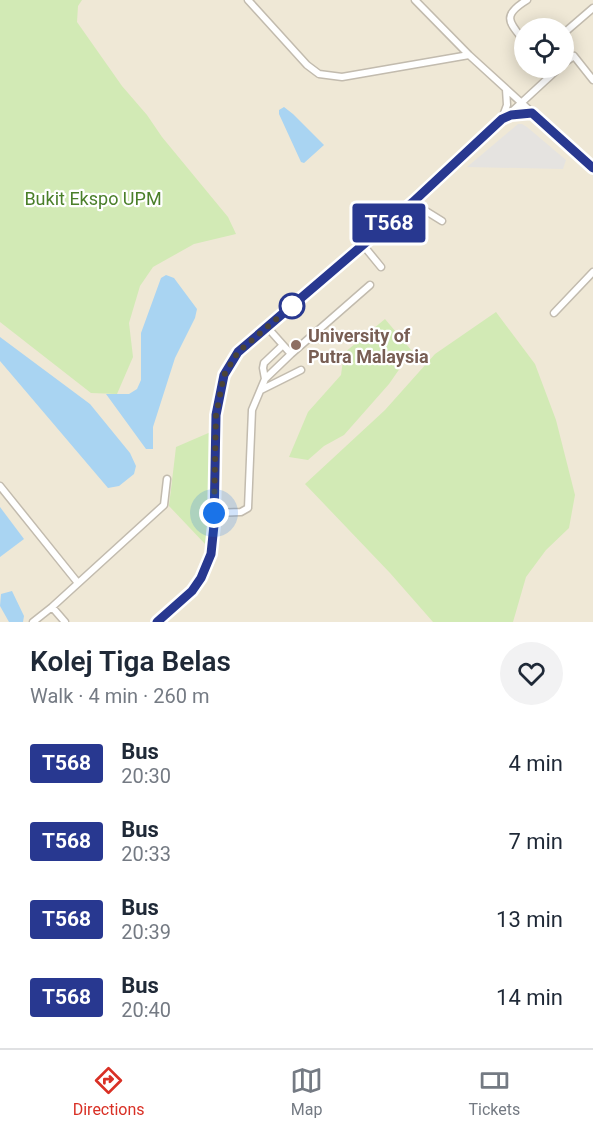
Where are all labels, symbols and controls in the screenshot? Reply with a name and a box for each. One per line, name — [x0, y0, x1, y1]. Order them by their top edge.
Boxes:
map controls — [514, 18, 574, 78]
button: locate — [514, 18, 574, 78]
park label: Bukit Ekspo UPM — [24, 188, 162, 209]
line badge: T568 — [347, 204, 431, 242]
text: T568 — [364, 211, 414, 235]
unlabelled marker — [279, 293, 305, 319]
place label: University of Putra Malaysia — [308, 325, 429, 367]
marker: University of Putra Malaysia — [289, 338, 303, 352]
your location — [199, 498, 229, 528]
button: heart — [500, 642, 563, 705]
text: Kolej Tiga Belas — [30, 645, 231, 678]
text: Walk · 4 min · 260 m — [30, 684, 209, 708]
text: Bus — [121, 739, 159, 764]
text: T568 — [42, 751, 91, 775]
text: 4 min — [508, 751, 563, 776]
text: 20:30 — [121, 764, 171, 788]
text: Bus — [121, 817, 159, 842]
text: T568 — [42, 829, 91, 853]
text: 7 min — [508, 829, 563, 854]
text: 20:33 — [121, 842, 171, 866]
text: Bus — [121, 895, 159, 920]
text: T568 — [42, 907, 91, 931]
text: 13 min — [496, 907, 563, 932]
text: 20:39 — [121, 920, 171, 944]
text: Bus — [121, 973, 159, 998]
text: T568 — [42, 985, 91, 1009]
text: 14 min — [496, 985, 563, 1010]
text: 20:40 — [121, 998, 171, 1022]
tab: Directions — [73, 1064, 145, 1119]
tab: Map — [290, 1064, 323, 1119]
tab: Tickets — [469, 1064, 520, 1119]

